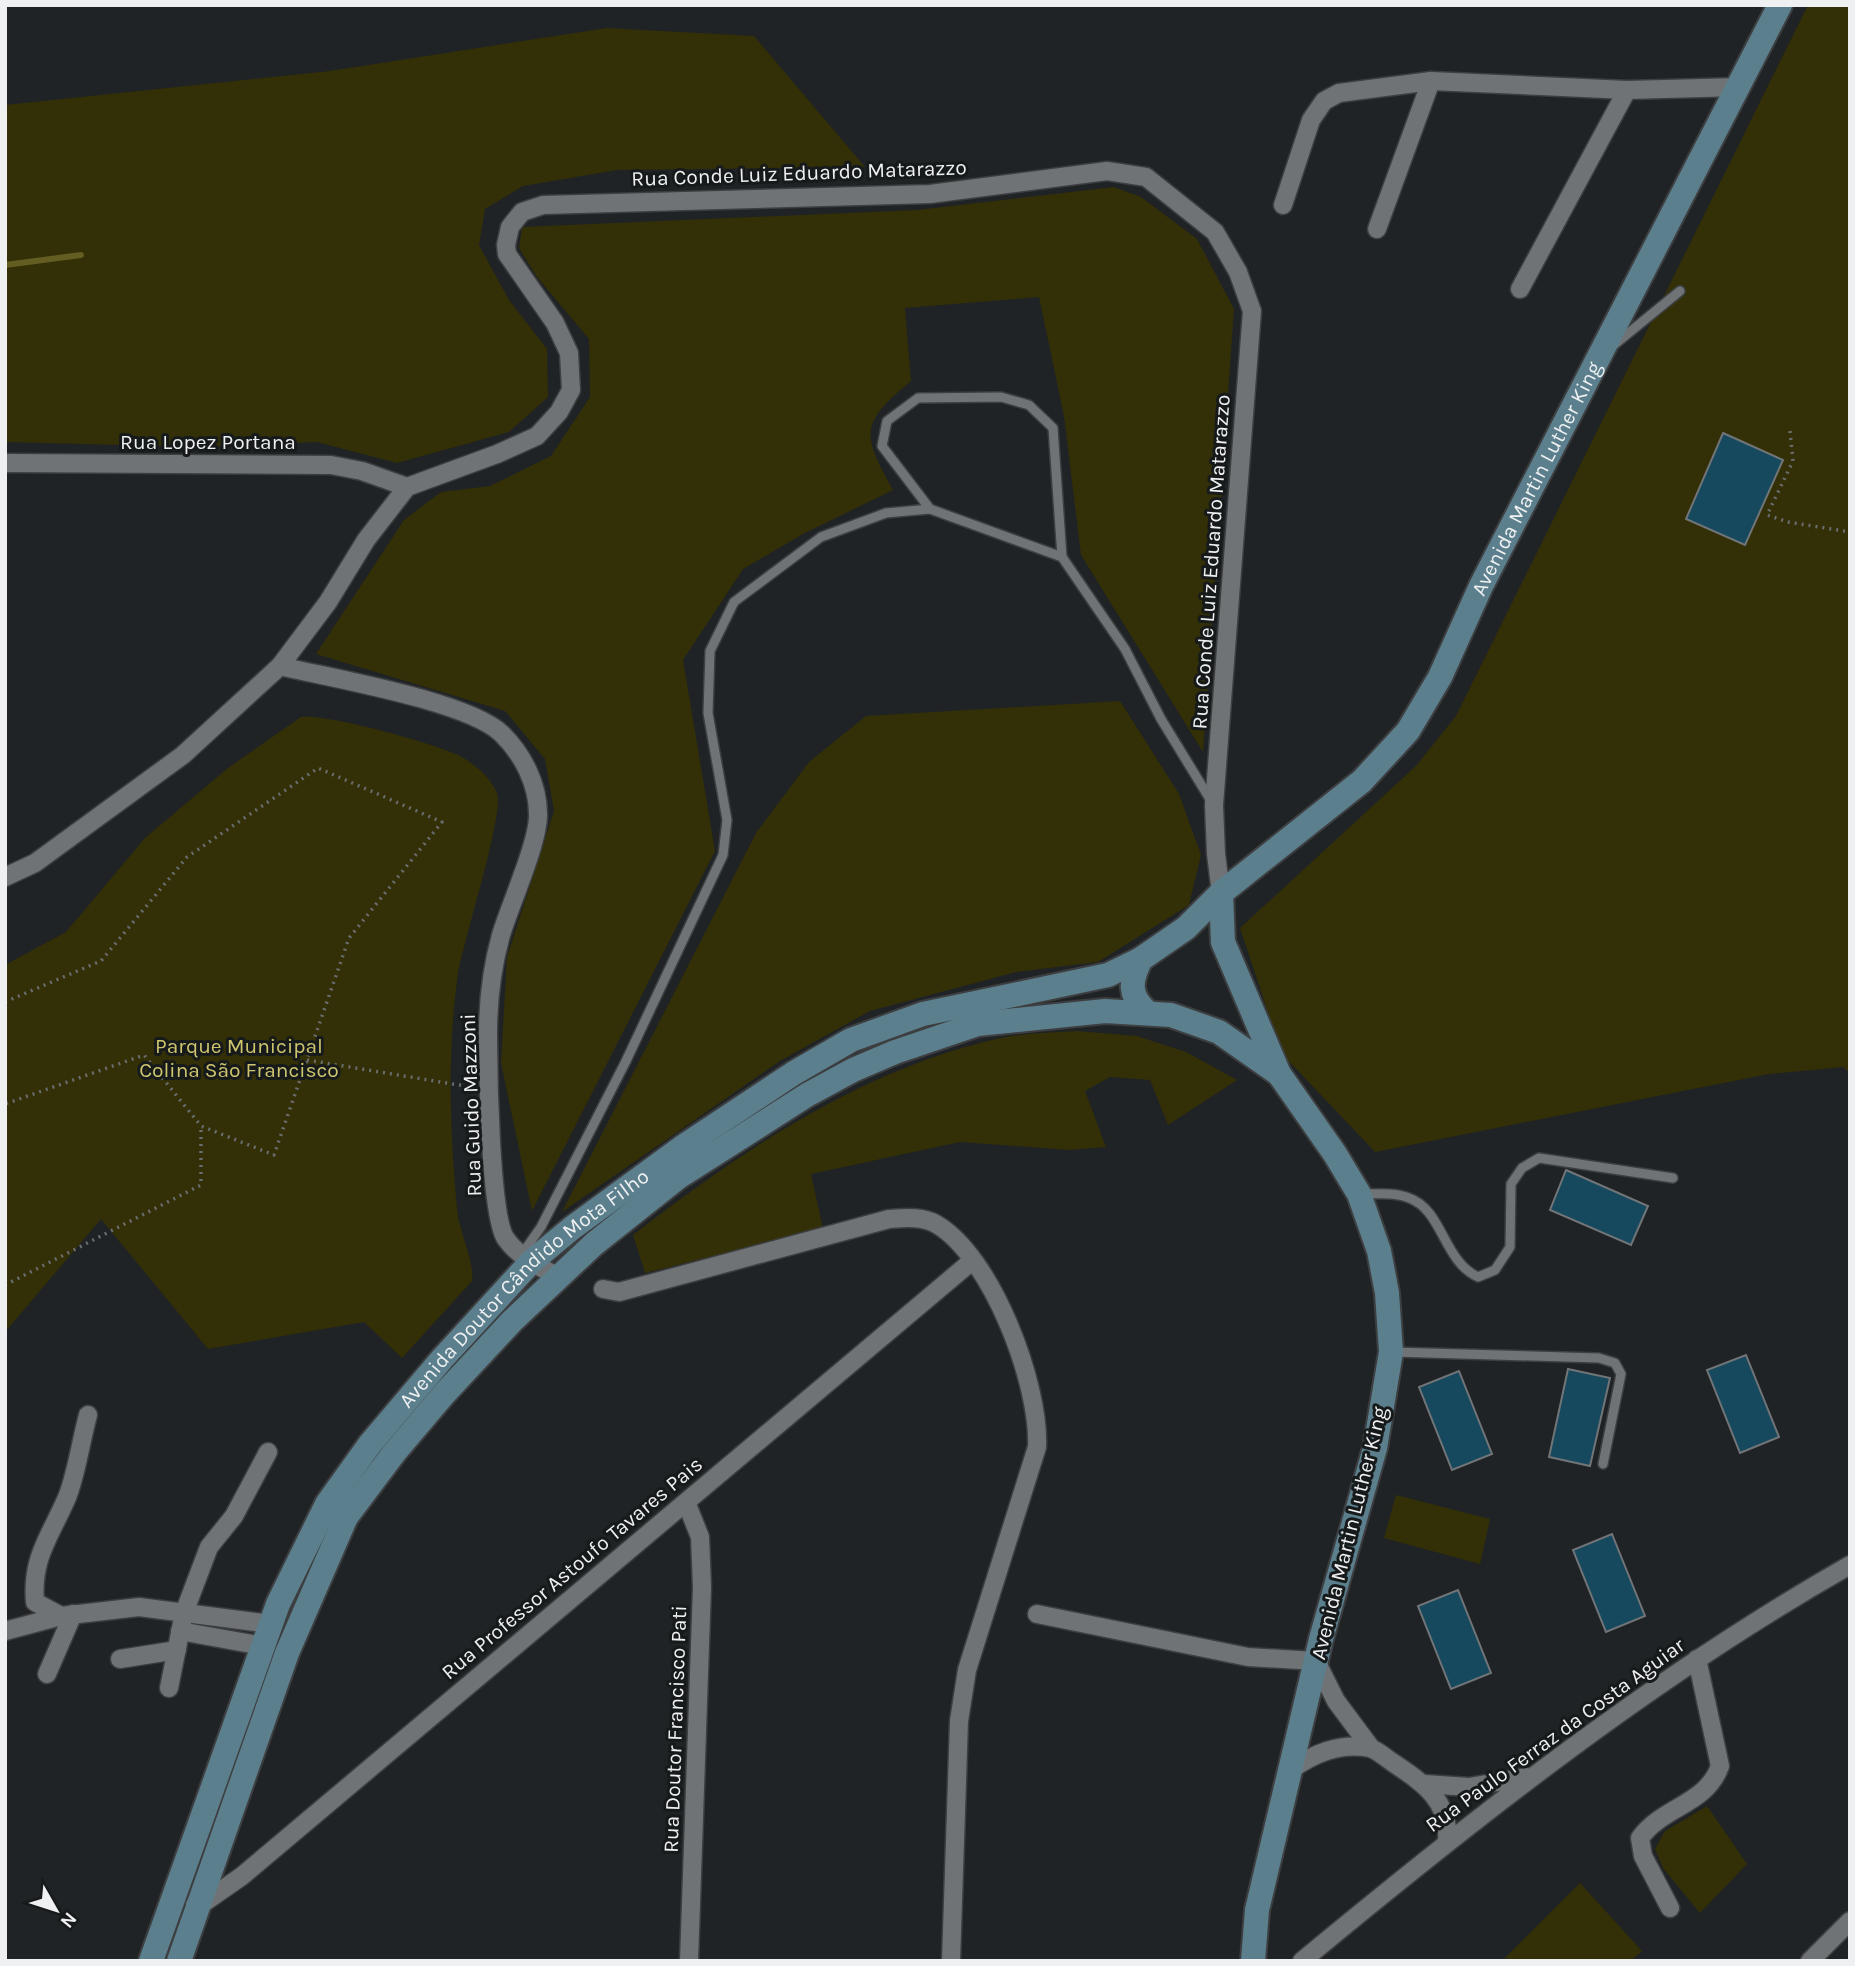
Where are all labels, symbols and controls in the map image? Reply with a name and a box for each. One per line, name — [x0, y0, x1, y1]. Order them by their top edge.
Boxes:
street label: Rua Conde Luiz Eduardo Matarazzo — [631, 155, 967, 191]
street label: Avenida Martin Luther King — [1466, 357, 1607, 599]
street label: Rua Conde Luiz Eduardo Matarazzo — [1187, 394, 1235, 730]
street label: Rua Lopez Portana — [120, 430, 296, 454]
street label: Rua Guido Mazzoni — [456, 1013, 486, 1197]
park label: Parque Municipal Colina São Francisco — [139, 1034, 339, 1082]
street label: Avenida Doutor Cândido Mota Filho — [394, 1164, 653, 1412]
street label: Avenida Martin Luther King — [1306, 1404, 1392, 1662]
street label: Rua Professor Astoufo Tavares Pais — [437, 1452, 707, 1684]
street label: Rua Doutor Francisco Pati — [659, 1605, 691, 1853]
street label: Rua Paulo Ferraz da Costa Aguiar — [1421, 1633, 1689, 1837]
north arrow — [21, 1875, 91, 1945]
text: N — [56, 1908, 81, 1932]

